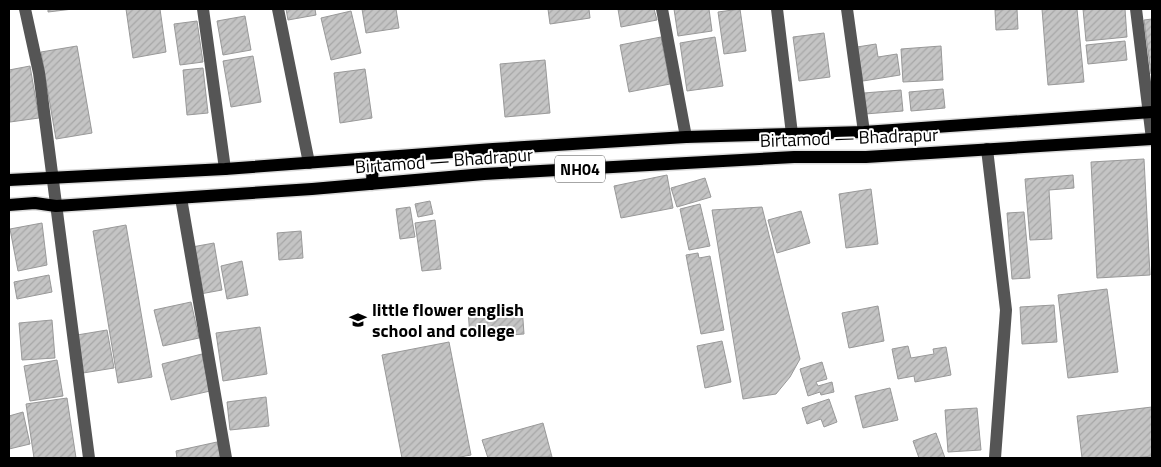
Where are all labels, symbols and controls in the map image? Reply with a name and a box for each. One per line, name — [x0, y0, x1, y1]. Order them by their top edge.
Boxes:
street label: Birtamod — Bhadrapur — [759, 121, 939, 154]
street label: Birtamod — Bhadrapur — [354, 141, 534, 180]
road number: NH04 — [555, 156, 605, 182]
place label: little flower english school and college — [372, 296, 524, 344]
school or university icon: little flower english school and college — [348, 310, 368, 330]

